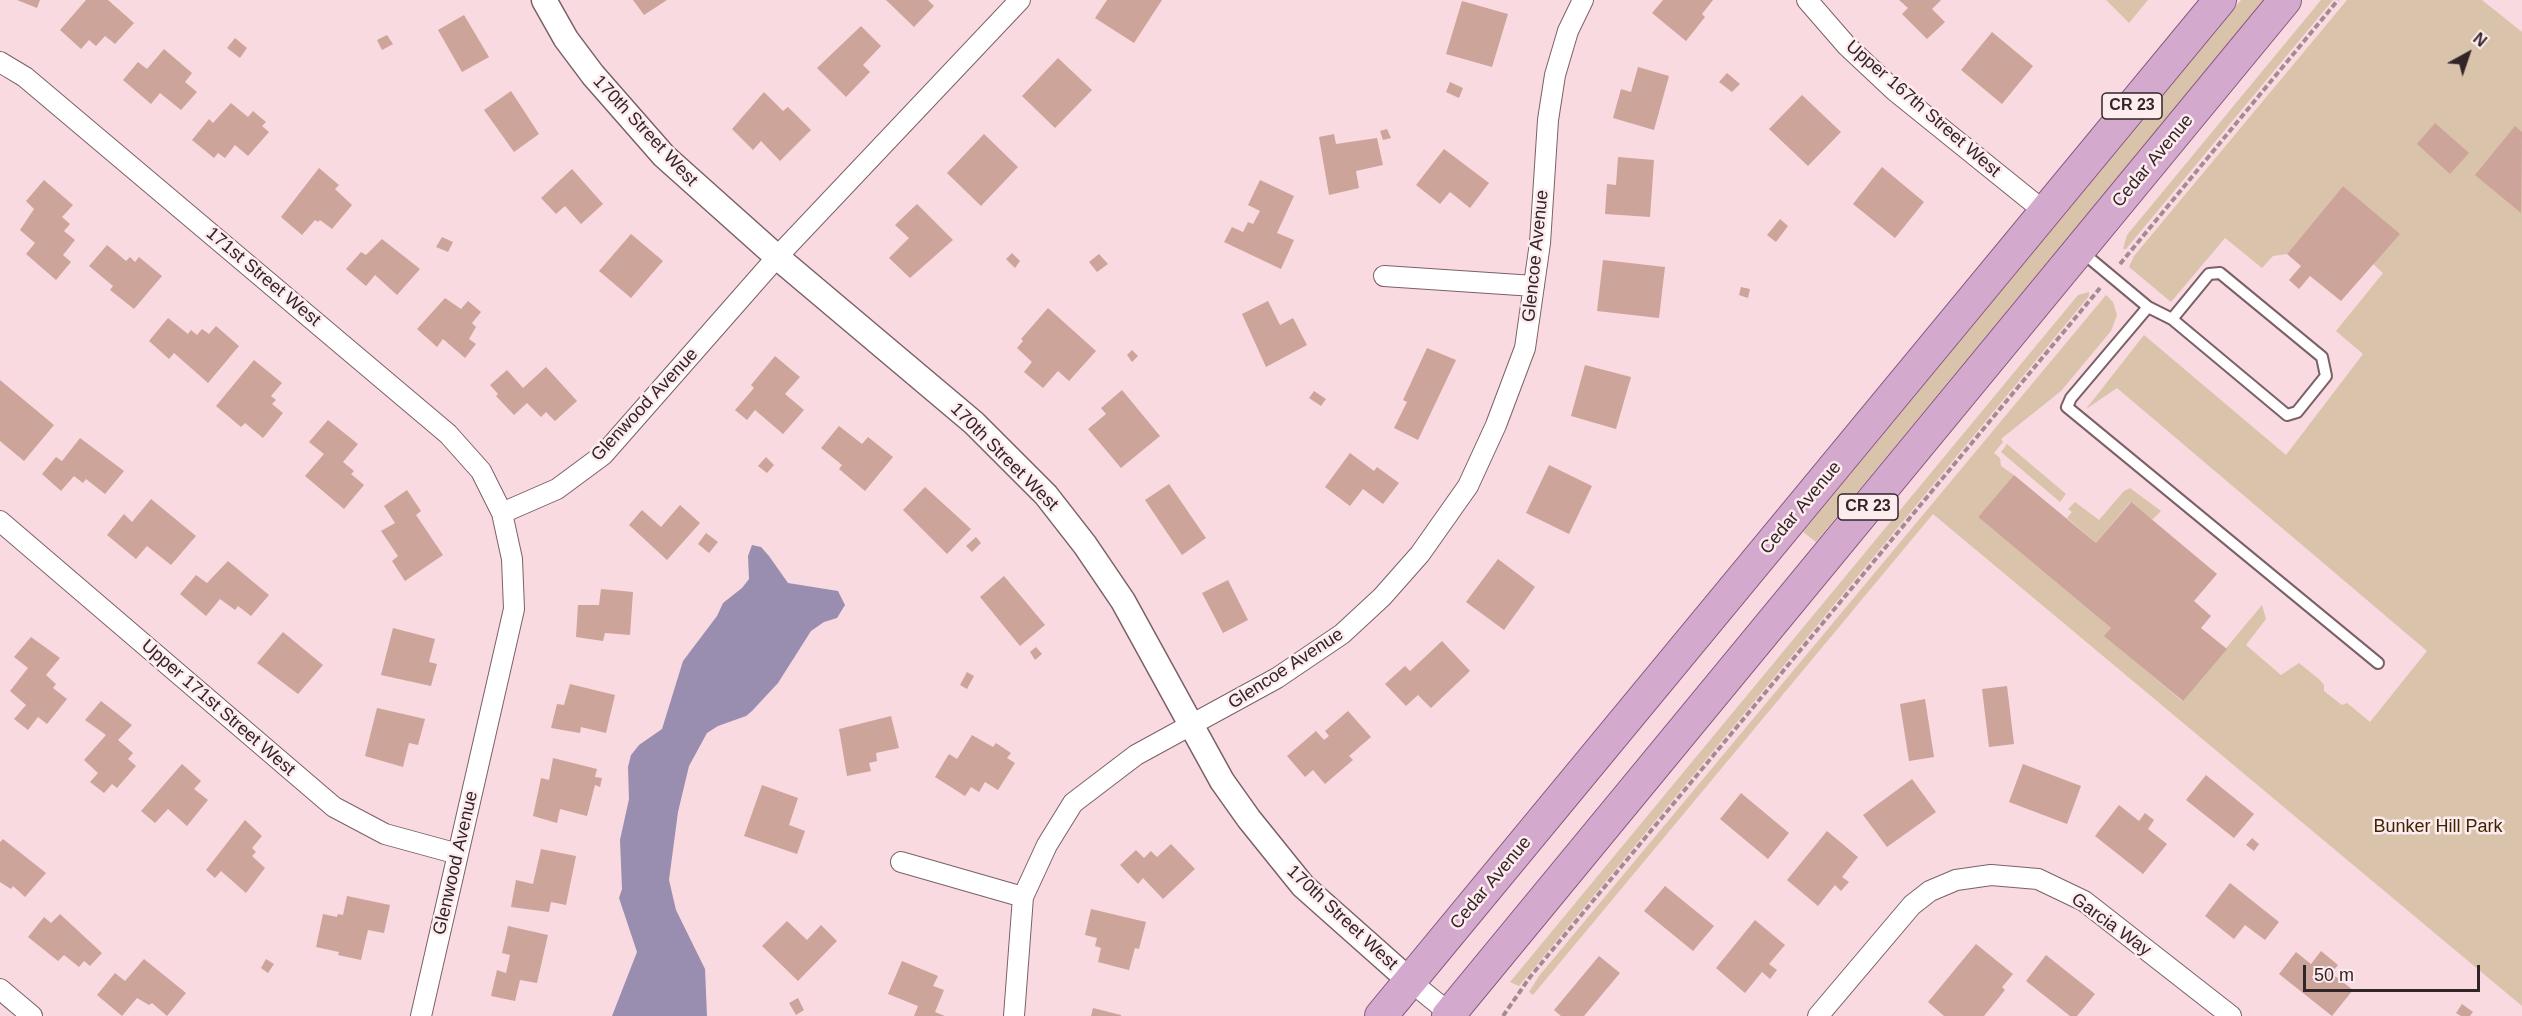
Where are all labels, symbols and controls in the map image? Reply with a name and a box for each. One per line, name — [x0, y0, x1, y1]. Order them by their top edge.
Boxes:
north arrow — [2438, 24, 2498, 84]
text: N — [2470, 30, 2490, 50]
street label: Upper 167th Street West — [1841, 36, 2005, 182]
street label: 170th Street West — [588, 71, 702, 191]
road number: CR 23 — [2102, 93, 2162, 119]
street label: Cedar Avenue — [2108, 110, 2198, 212]
street label: Glencoe Avenue — [1518, 189, 1554, 323]
street label: 171st Street West — [201, 223, 325, 331]
street label: Glenwood Avenue — [587, 344, 703, 466]
street label: 170th Street West — [946, 399, 1062, 515]
street label: Cedar Avenue — [1756, 457, 1846, 559]
road number: CR 23 — [1838, 494, 1898, 520]
street label: Glencoe Avenue — [1224, 624, 1348, 714]
street label: Upper 171st Street West — [137, 635, 299, 781]
street label: Glenwood Avenue — [429, 789, 483, 937]
park label: Bunker Hill Park — [2373, 816, 2503, 838]
street label: Cedar Avenue — [1446, 832, 1536, 934]
street label: 170th Street West — [1282, 861, 1402, 975]
street label: Garcia Way — [2067, 889, 2155, 961]
scale bar — [2306, 953, 2483, 991]
text: 50 m — [2314, 965, 2354, 985]

